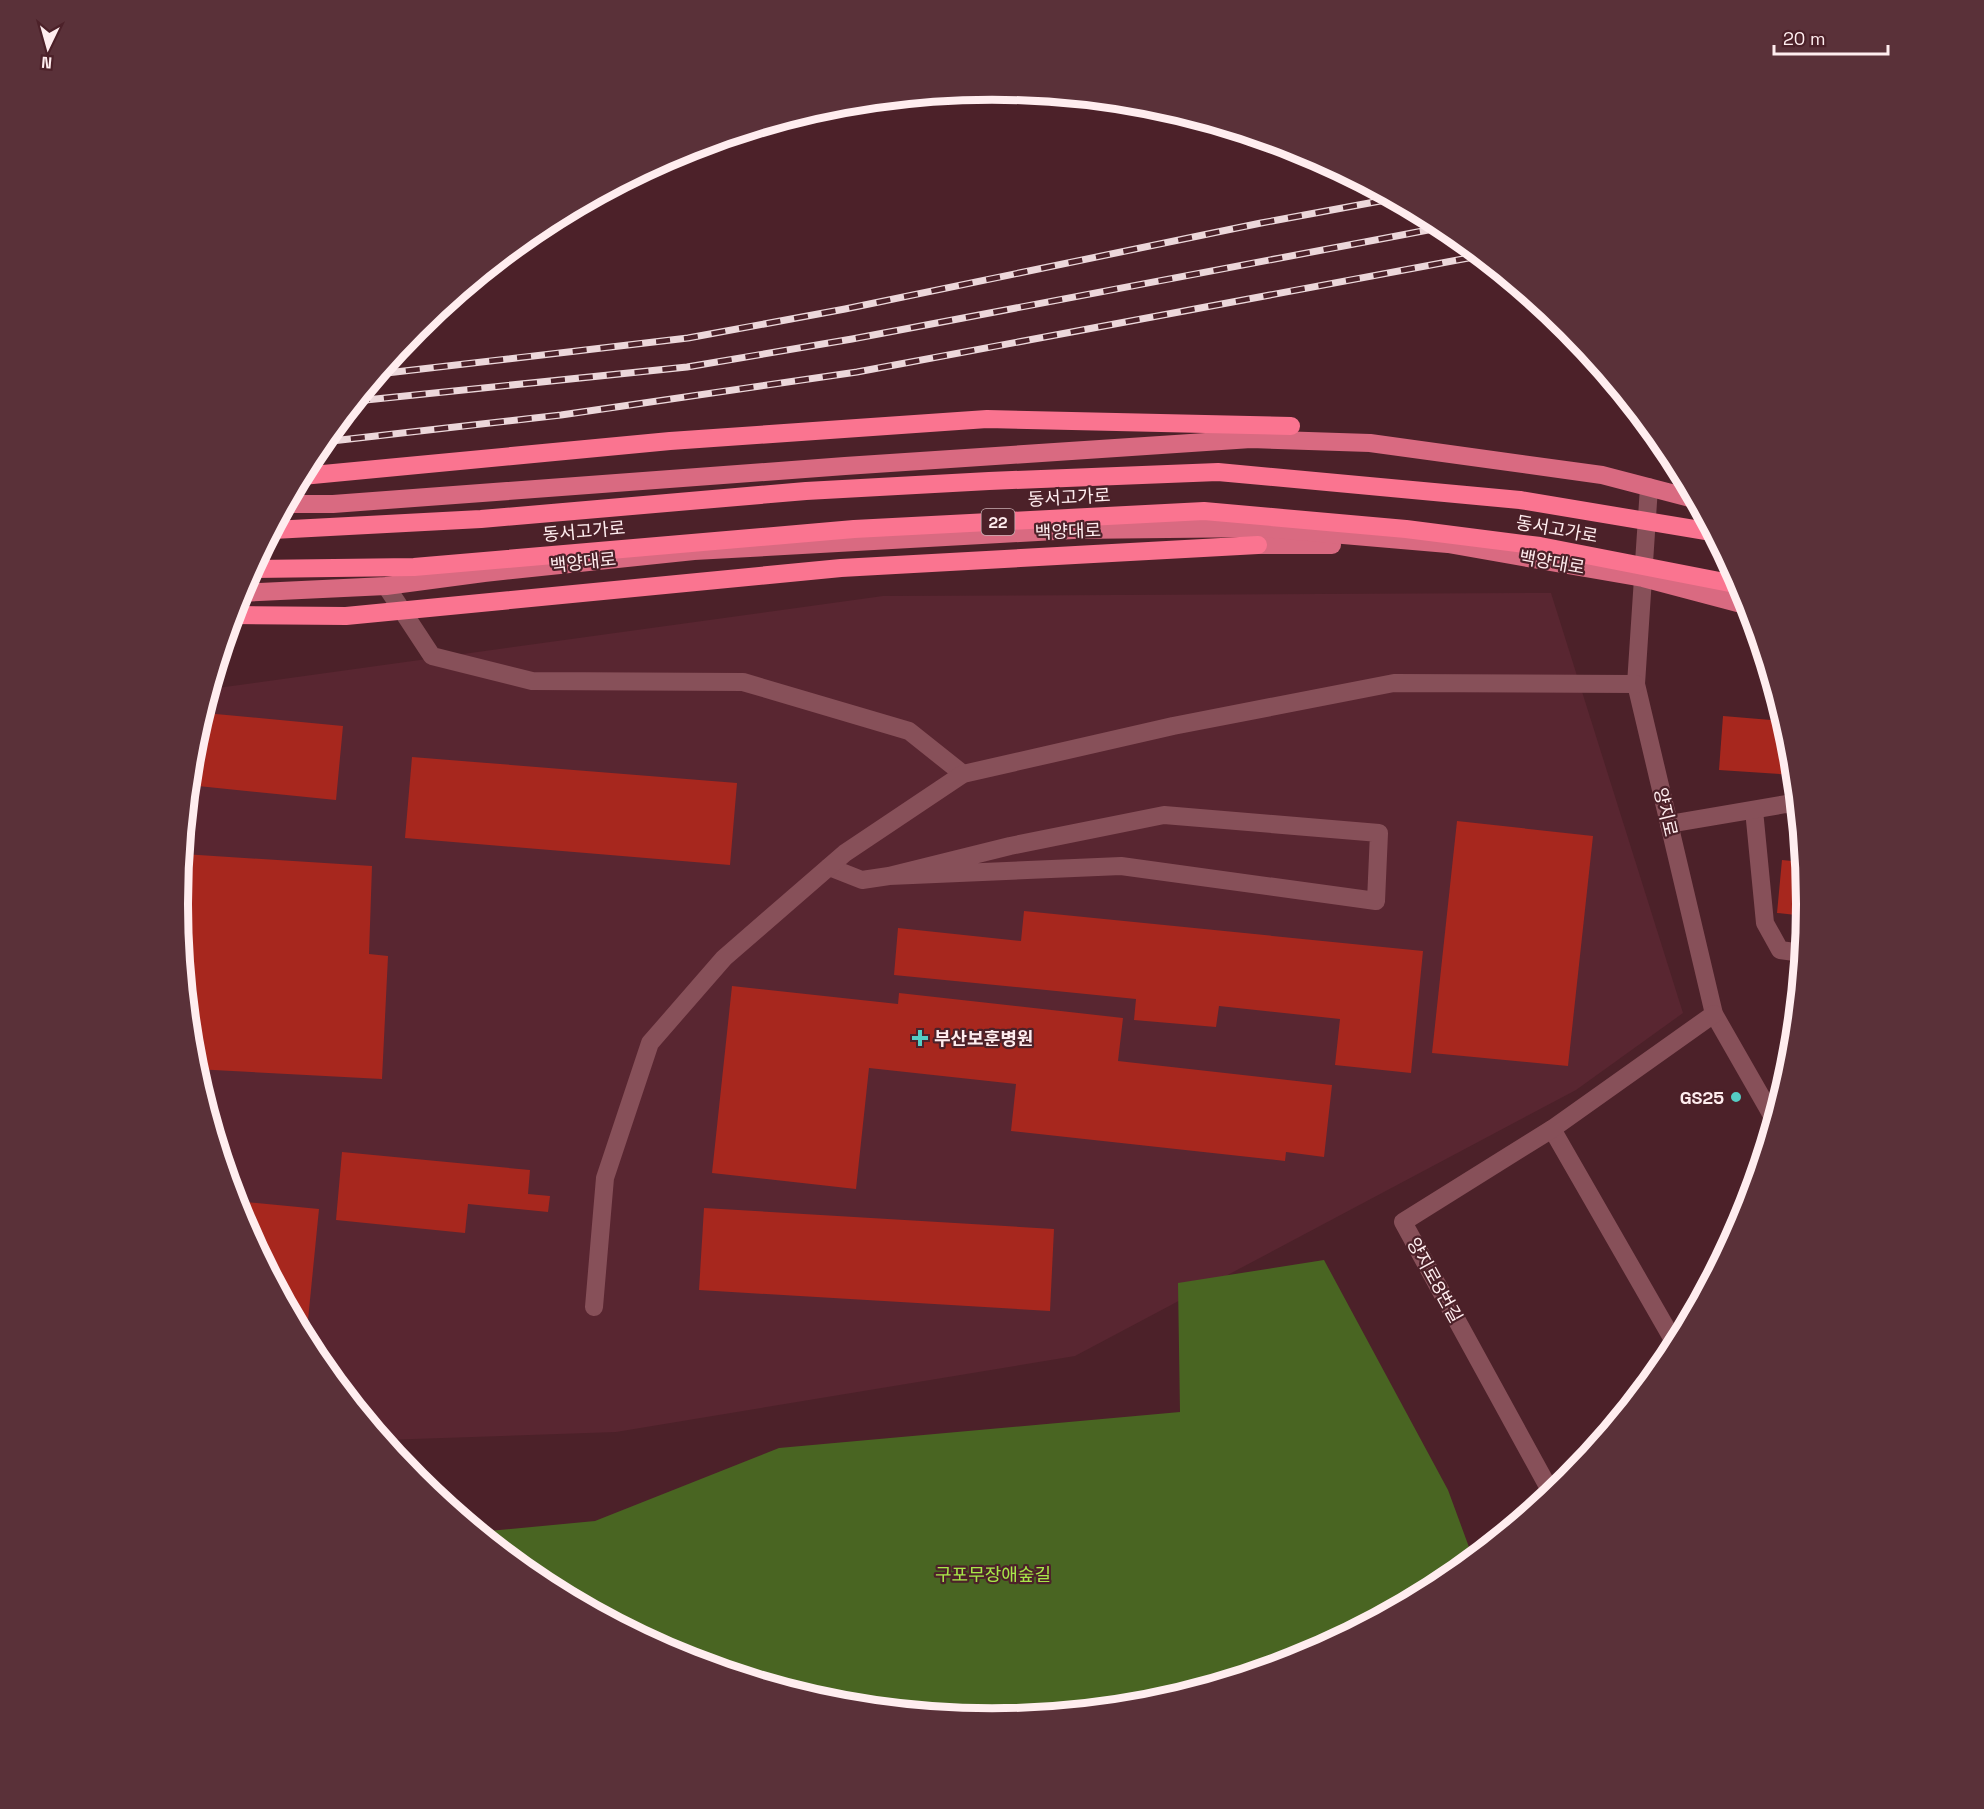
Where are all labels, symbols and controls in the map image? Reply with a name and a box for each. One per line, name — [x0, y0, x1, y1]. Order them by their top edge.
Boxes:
north arrow — [18, 18, 78, 78]
scale bar — [1774, 18, 1888, 56]
text: 20 m — [1783, 27, 1826, 50]
text: N — [40, 52, 53, 73]
street label: 동서고가로 — [1027, 483, 1111, 511]
road number: 22 — [982, 509, 1014, 535]
street label: 동서고가로 — [1514, 510, 1600, 548]
street label: 동서고가로 — [542, 516, 626, 546]
street label: 백양대로 — [1034, 518, 1102, 544]
street label: 백양대로 — [1517, 545, 1587, 579]
street label: 백양대로 — [549, 547, 617, 577]
street label: 양지로 — [1649, 785, 1683, 839]
place label: 부산보훈병원 — [934, 1027, 1033, 1050]
marker: 부산보훈병원 — [911, 1029, 929, 1047]
place label: GS25 — [1680, 1086, 1724, 1109]
marker: GS25 — [1729, 1090, 1743, 1104]
street label: 양지로8번길 — [1402, 1233, 1468, 1327]
park label: 구포무장애숲길 — [935, 1563, 1051, 1586]

